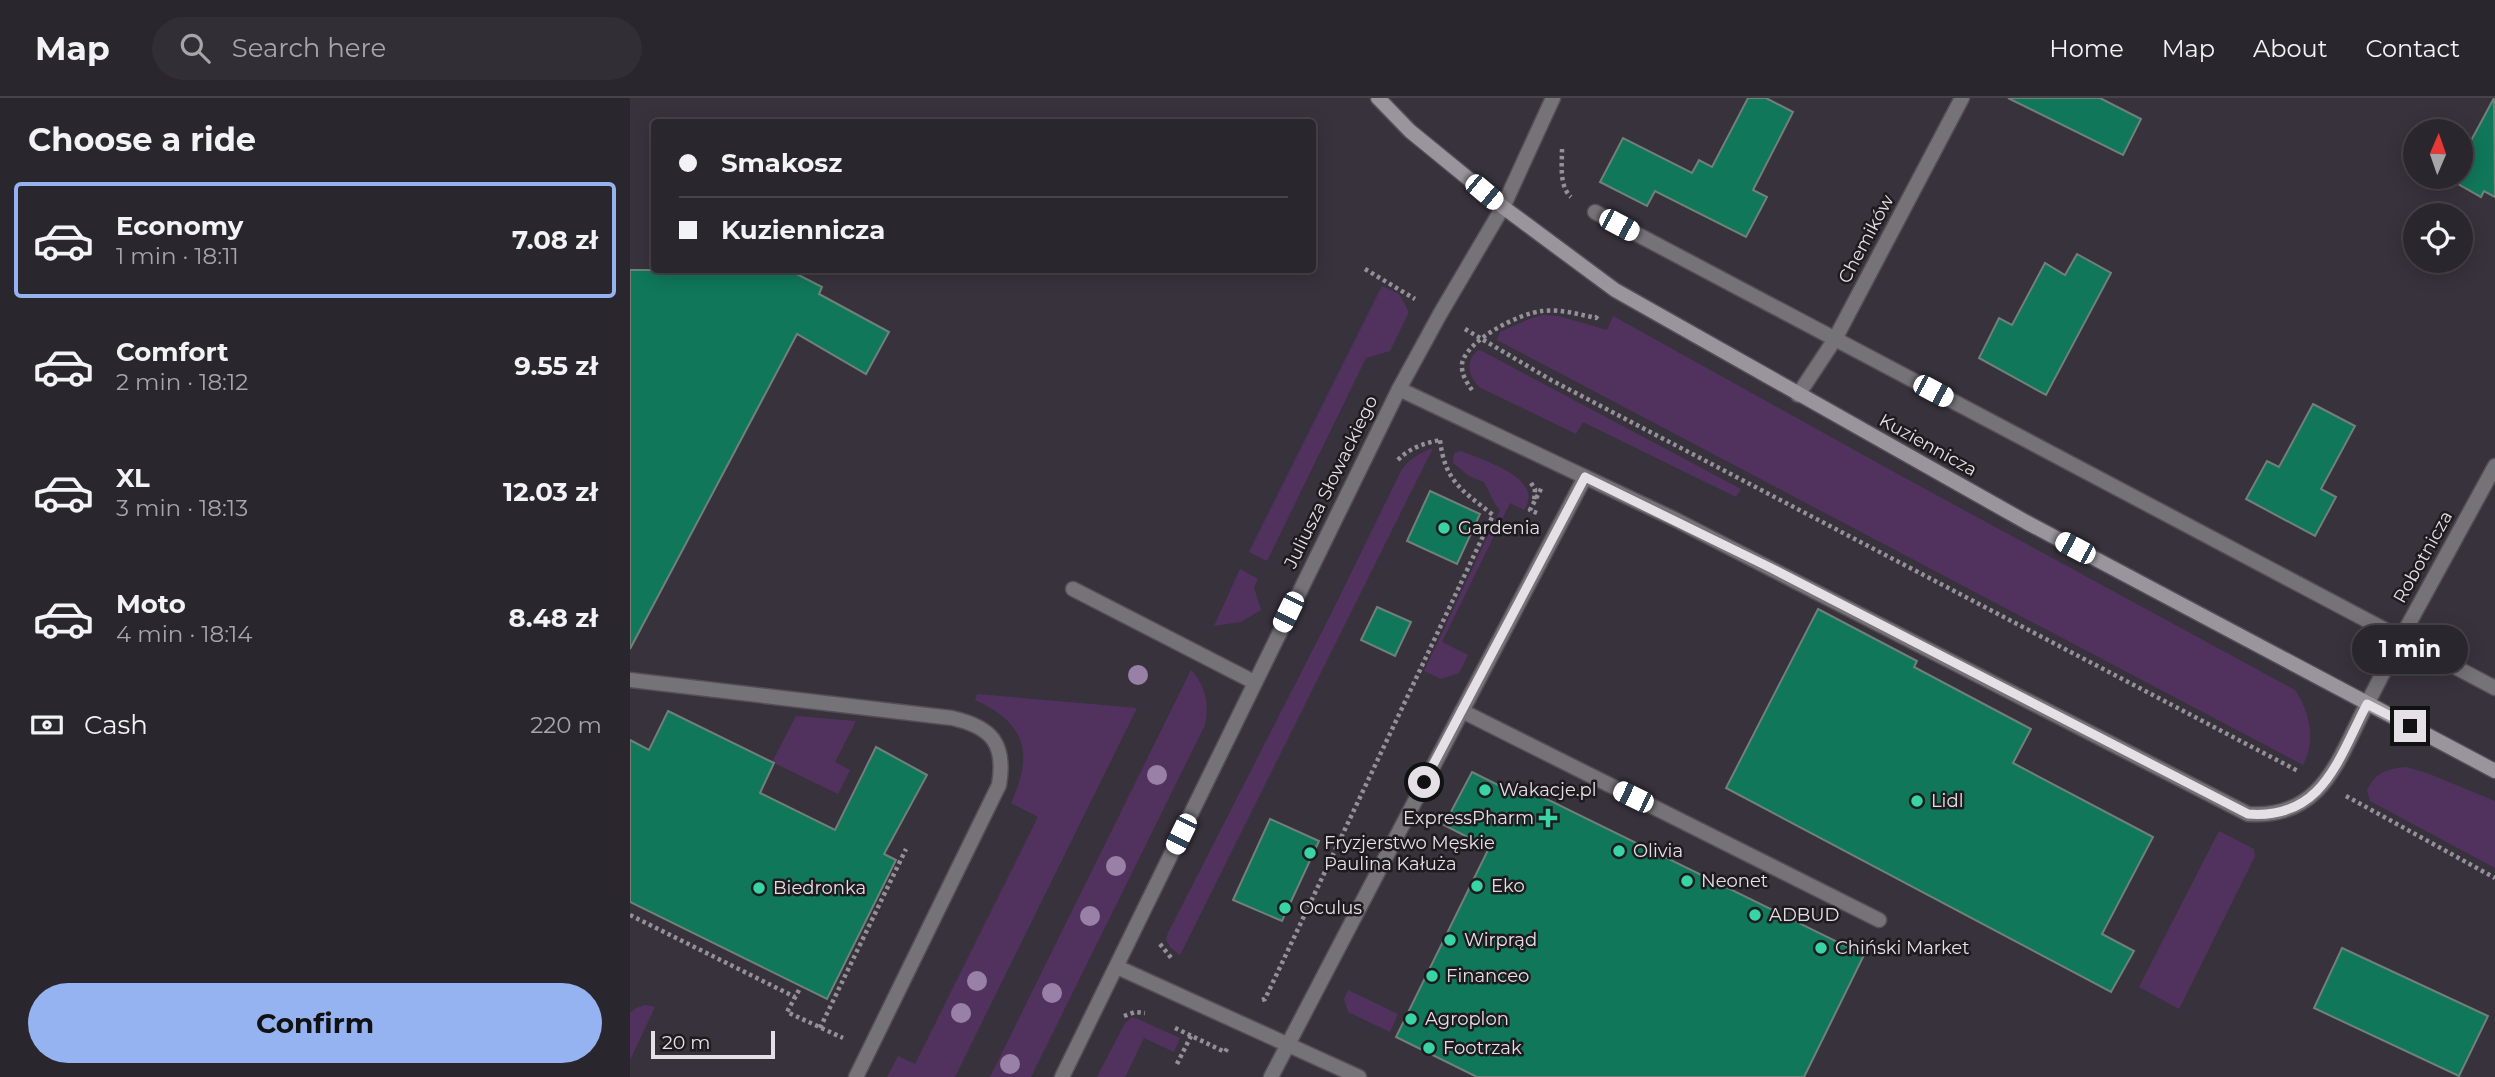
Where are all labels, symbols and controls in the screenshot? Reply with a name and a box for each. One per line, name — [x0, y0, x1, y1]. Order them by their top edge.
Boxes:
search box — [152, 17, 642, 80]
text: Map — [35, 28, 110, 68]
icon: search — [176, 29, 214, 67]
text: Search here — [232, 32, 386, 64]
text: Home — [2049, 34, 2124, 63]
text: Map — [2162, 34, 2215, 63]
text: About — [2253, 34, 2327, 63]
text: Contact — [2365, 34, 2460, 63]
north arrow — [2403, 119, 2473, 189]
map controls — [2403, 119, 2473, 273]
text: Choose a ride — [28, 120, 256, 159]
text: Smakosz — [721, 147, 842, 179]
car — [1462, 170, 1507, 214]
street label: Chemików — [1834, 191, 1899, 287]
button: locate — [2403, 203, 2473, 273]
car — [1596, 206, 1643, 244]
icon: car — [32, 209, 95, 272]
text: Economy — [116, 210, 243, 242]
text: Kuziennicza — [721, 214, 885, 246]
text: 7.08 zł — [512, 224, 598, 256]
text: 1 min · 18:11 — [116, 242, 239, 270]
icon: car — [32, 335, 95, 398]
text: Comfort — [116, 336, 228, 368]
text: 9.55 zł — [514, 350, 598, 382]
text: 2 min · 18:12 — [116, 368, 248, 396]
car — [1910, 372, 1957, 410]
street label: Juliusza Słowackiego — [1279, 392, 1382, 573]
street label: Kuziennicza — [1875, 409, 1981, 481]
icon: car — [32, 461, 95, 524]
text: XL — [116, 462, 150, 494]
text: 12.03 zł — [503, 476, 598, 508]
text: 3 min · 18:13 — [116, 494, 248, 522]
street label: Robotnicza — [2389, 507, 2457, 607]
place label: Gardenia — [1458, 517, 1540, 539]
marker: Gardenia — [1436, 520, 1452, 536]
car — [2052, 529, 2099, 567]
icon: car — [32, 587, 95, 650]
text: Moto — [116, 588, 186, 620]
car — [1270, 589, 1307, 635]
text: 8.48 zł — [508, 602, 598, 634]
text: 4 min · 18:14 — [116, 620, 253, 648]
callout: 1 min — [2352, 624, 2468, 674]
text: 1 min — [2379, 635, 2441, 663]
icon: cash — [28, 706, 66, 744]
text: Cash — [84, 709, 148, 741]
route end — [2394, 710, 2426, 742]
text: 220 m — [530, 711, 602, 739]
route start — [1408, 766, 1440, 798]
car — [1610, 778, 1657, 816]
place label: Wakacje.pl — [1499, 779, 1597, 801]
marker: Wakacje.pl — [1477, 782, 1493, 798]
place label: Lidl — [1931, 790, 1964, 812]
marker: Lidl — [1909, 793, 1925, 809]
place label: ExpressPharm — [1403, 807, 1534, 829]
marker: ExpressPharm — [1540, 810, 1556, 826]
car — [1163, 811, 1200, 857]
place label: Fryzjerstwo Męskie Paulina Kałuża — [1324, 832, 1495, 875]
place label: Olivia — [1633, 840, 1683, 862]
marker: Olivia — [1611, 843, 1627, 859]
marker: Fryzjerstwo Męskie Paulina Kałuża — [1302, 845, 1318, 861]
place label: Neonet — [1701, 870, 1768, 892]
marker: Neonet — [1679, 873, 1695, 889]
place label: Eko — [1491, 875, 1525, 897]
place label: Biedronka — [773, 877, 866, 899]
marker: Eko — [1469, 878, 1485, 894]
marker: Biedronka — [751, 880, 767, 896]
place label: Oculus — [1299, 897, 1362, 919]
marker: Oculus — [1277, 900, 1293, 916]
place label: ADBUD — [1769, 904, 1839, 926]
marker: ADBUD — [1747, 907, 1763, 923]
place label: Wirprąd — [1464, 929, 1537, 951]
marker: Wirprąd — [1442, 932, 1458, 948]
place label: Chiński Market — [1835, 937, 1970, 959]
marker: Chiński Market — [1813, 940, 1829, 956]
place label: Financeo — [1446, 965, 1529, 987]
marker: Financeo — [1424, 968, 1440, 984]
button: Confirm — [28, 983, 602, 1063]
place label: Agroplon — [1425, 1008, 1509, 1030]
marker: Agroplon — [1403, 1011, 1419, 1027]
scale bar — [651, 1028, 775, 1060]
text: 20 m — [662, 1031, 710, 1054]
place label: Footrzak — [1443, 1037, 1522, 1059]
marker: Footrzak — [1421, 1040, 1437, 1056]

